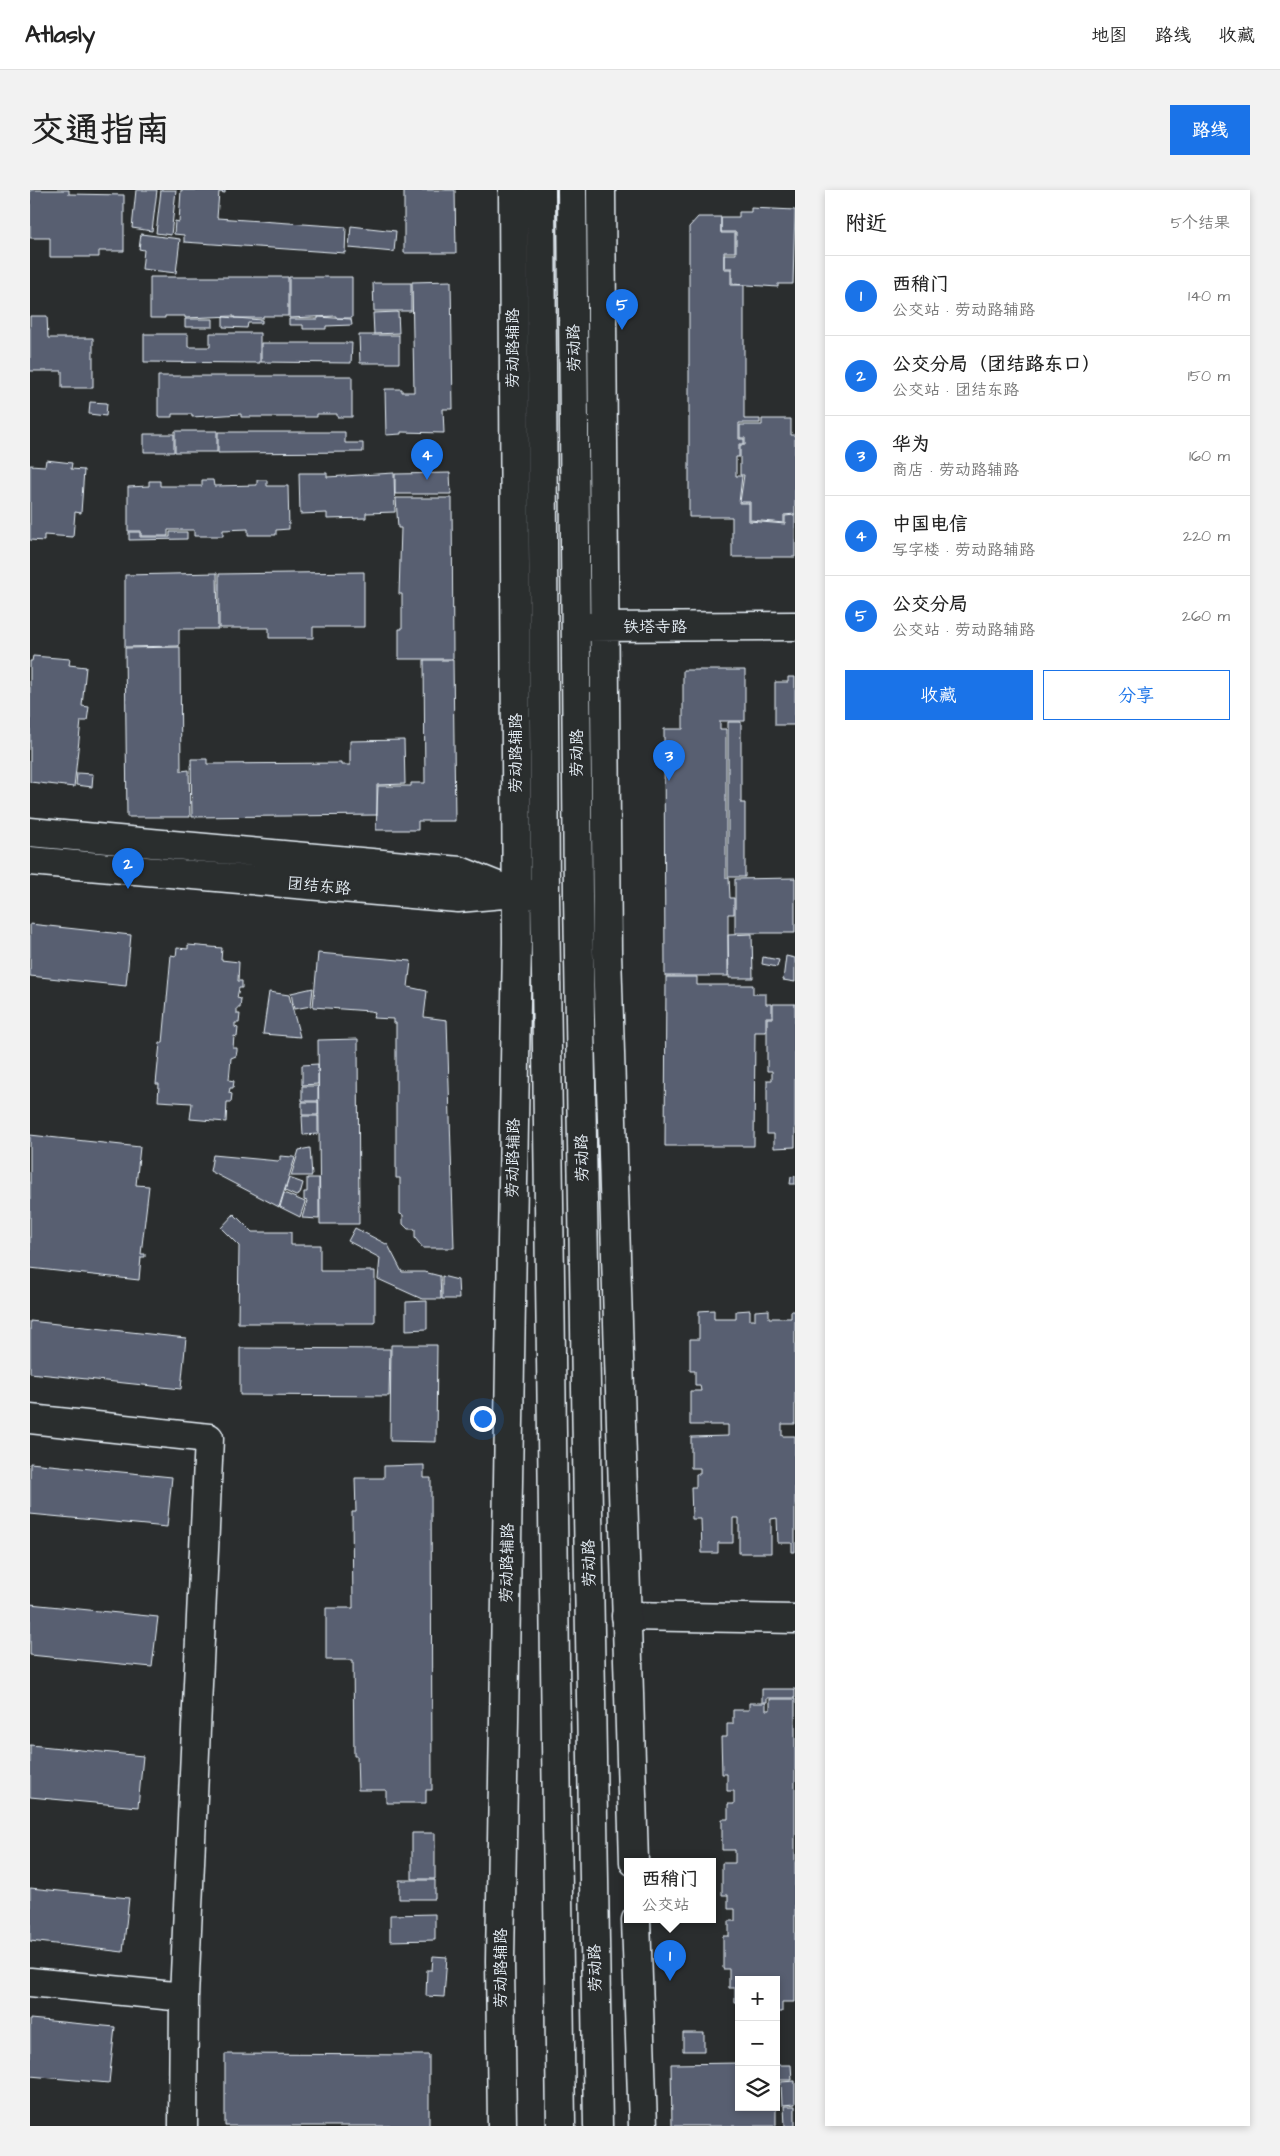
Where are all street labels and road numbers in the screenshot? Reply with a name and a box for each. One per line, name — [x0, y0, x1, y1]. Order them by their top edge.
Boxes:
street label: 劳动路辅路 — [502, 308, 524, 388]
street label: 劳动路 — [563, 324, 585, 372]
street label: 铁塔寺路 — [623, 616, 687, 638]
street label: 劳动路辅路 — [505, 713, 527, 793]
street label: 劳动路 — [566, 729, 588, 777]
street label: 团结东路 — [286, 872, 352, 900]
street label: 劳动路辅路 — [501, 1118, 525, 1198]
street label: 劳动路 — [571, 1134, 593, 1182]
street label: 劳动路辅路 — [495, 1523, 519, 1603]
street label: 劳动路 — [578, 1539, 600, 1587]
street label: 劳动路辅路 — [490, 1928, 512, 2008]
street label: 劳动路 — [584, 1944, 606, 1992]

